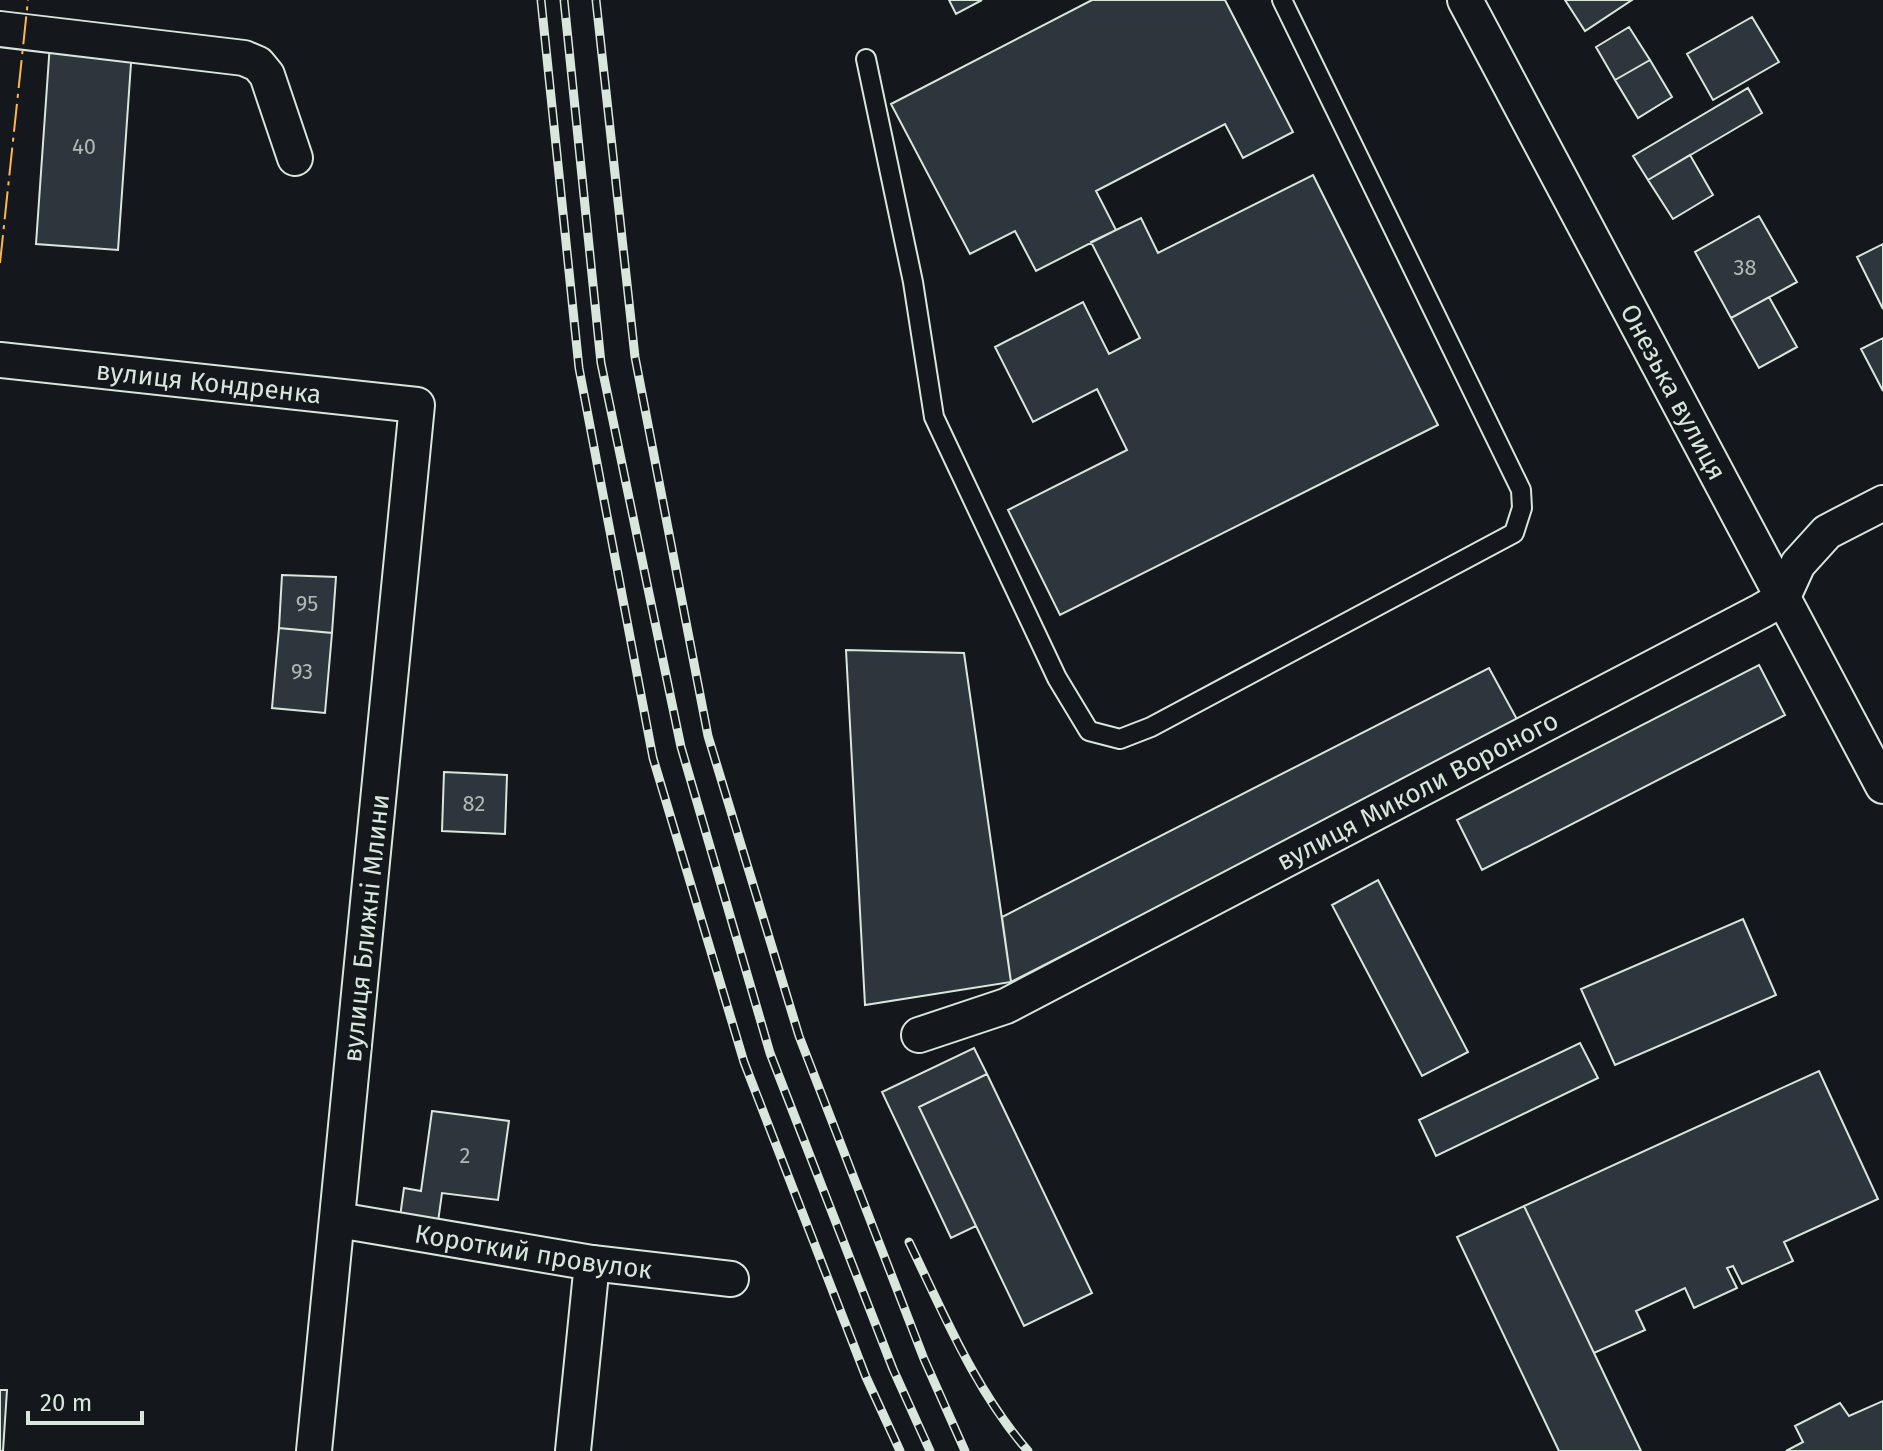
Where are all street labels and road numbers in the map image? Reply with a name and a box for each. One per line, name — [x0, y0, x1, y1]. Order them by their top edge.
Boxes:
street label: Онезька вулиця — [1614, 299, 1732, 485]
street label: вулиця Кондренка — [95, 355, 323, 411]
street label: вулиця Миколи Вороного — [1272, 705, 1564, 878]
street label: вулиця Ближні Млини — [337, 792, 396, 1064]
street label: Короткий провулок — [412, 1218, 654, 1286]

